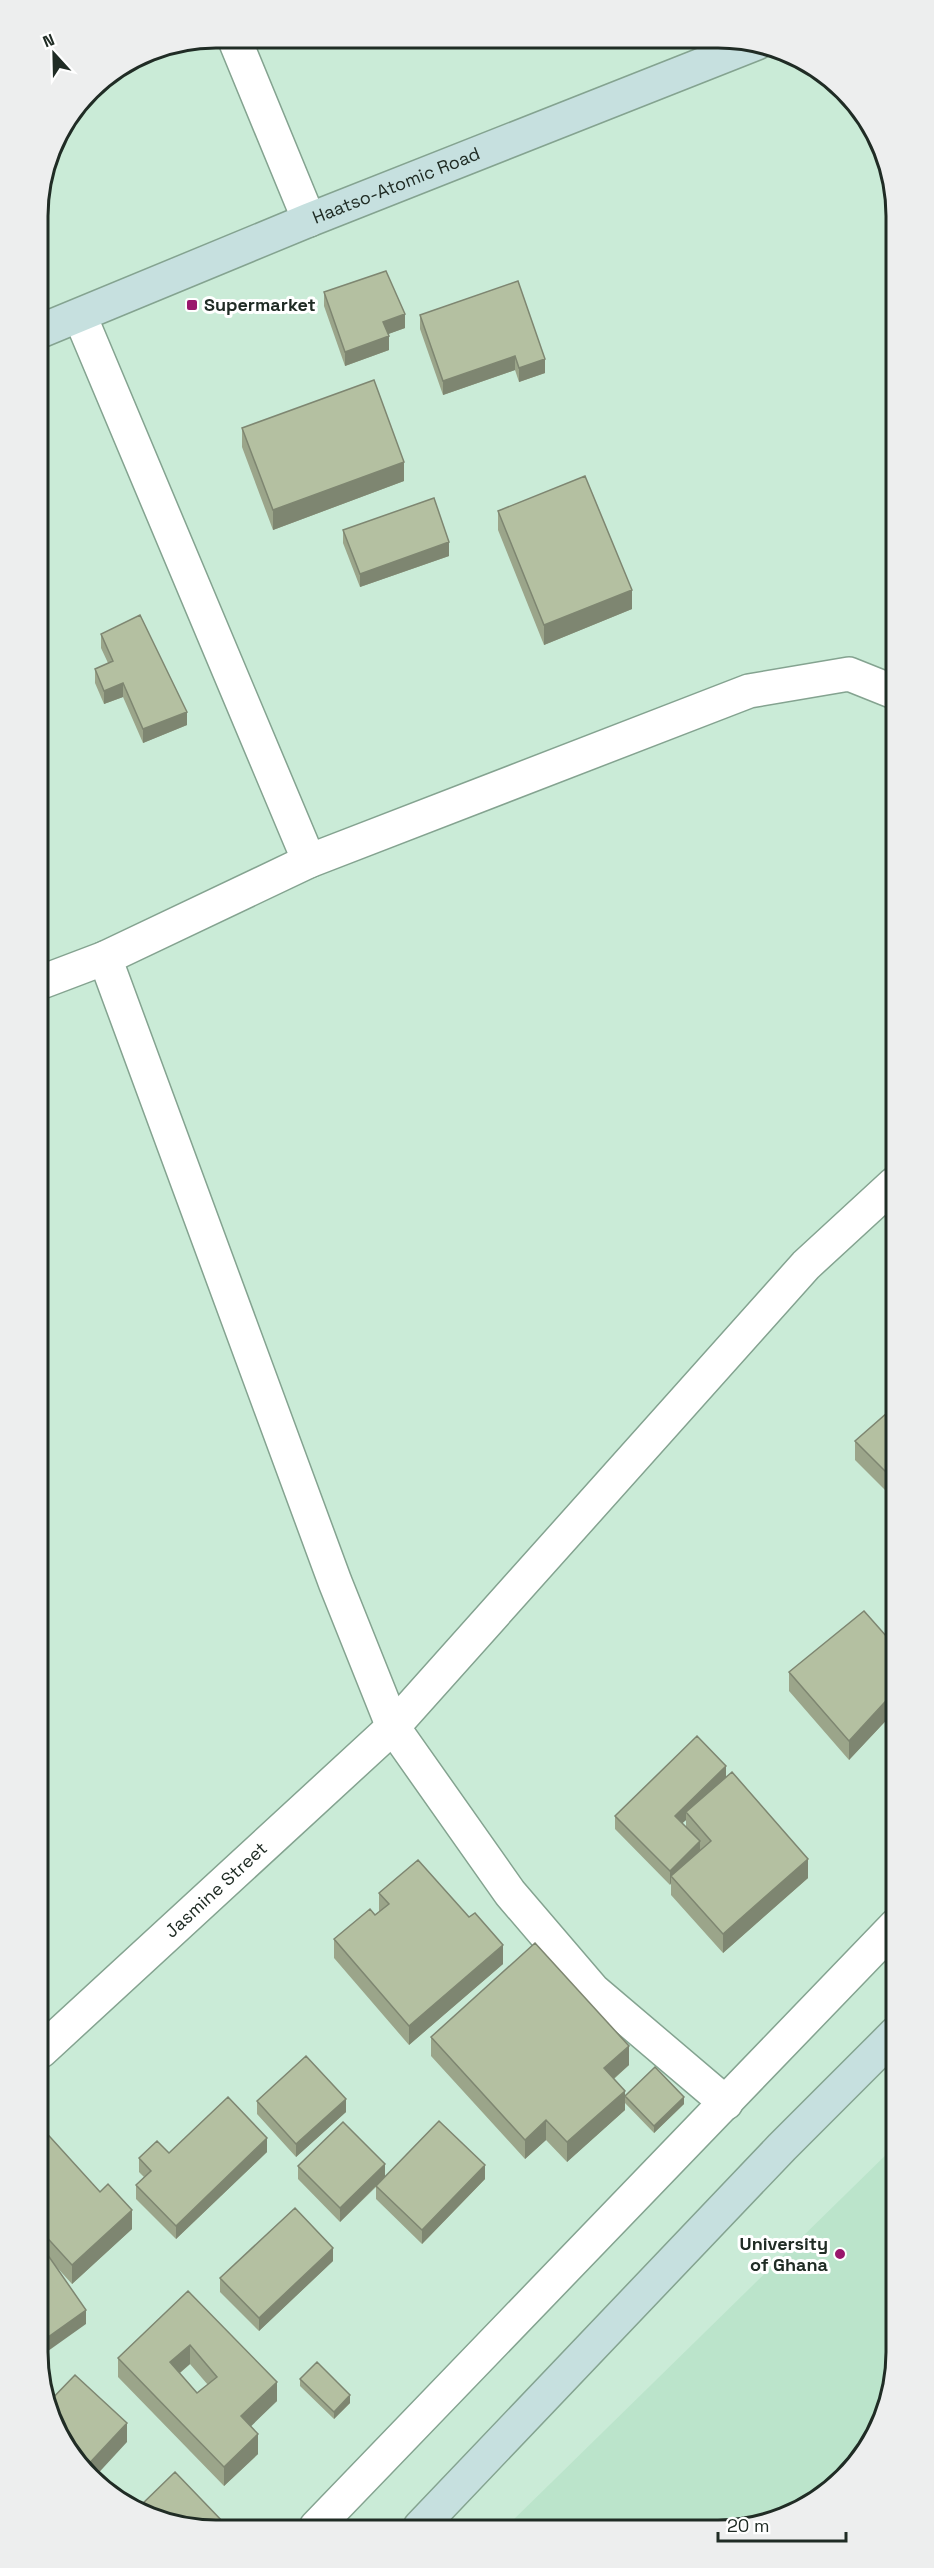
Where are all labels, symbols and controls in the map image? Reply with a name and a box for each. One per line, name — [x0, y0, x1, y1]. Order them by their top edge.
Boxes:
north arrow — [24, 24, 84, 84]
text: N — [40, 29, 57, 52]
street label: Haatso-Atomic Road — [309, 142, 483, 229]
place label: Supermarket — [204, 293, 316, 316]
marker: Supermarket — [185, 298, 199, 312]
street label: Jasmine Street — [160, 1837, 272, 1942]
place label: University of Ghana — [740, 2232, 829, 2276]
marker: University of Ghana — [833, 2247, 847, 2261]
scale bar — [718, 2505, 846, 2543]
text: 20 m — [727, 2514, 770, 2537]

